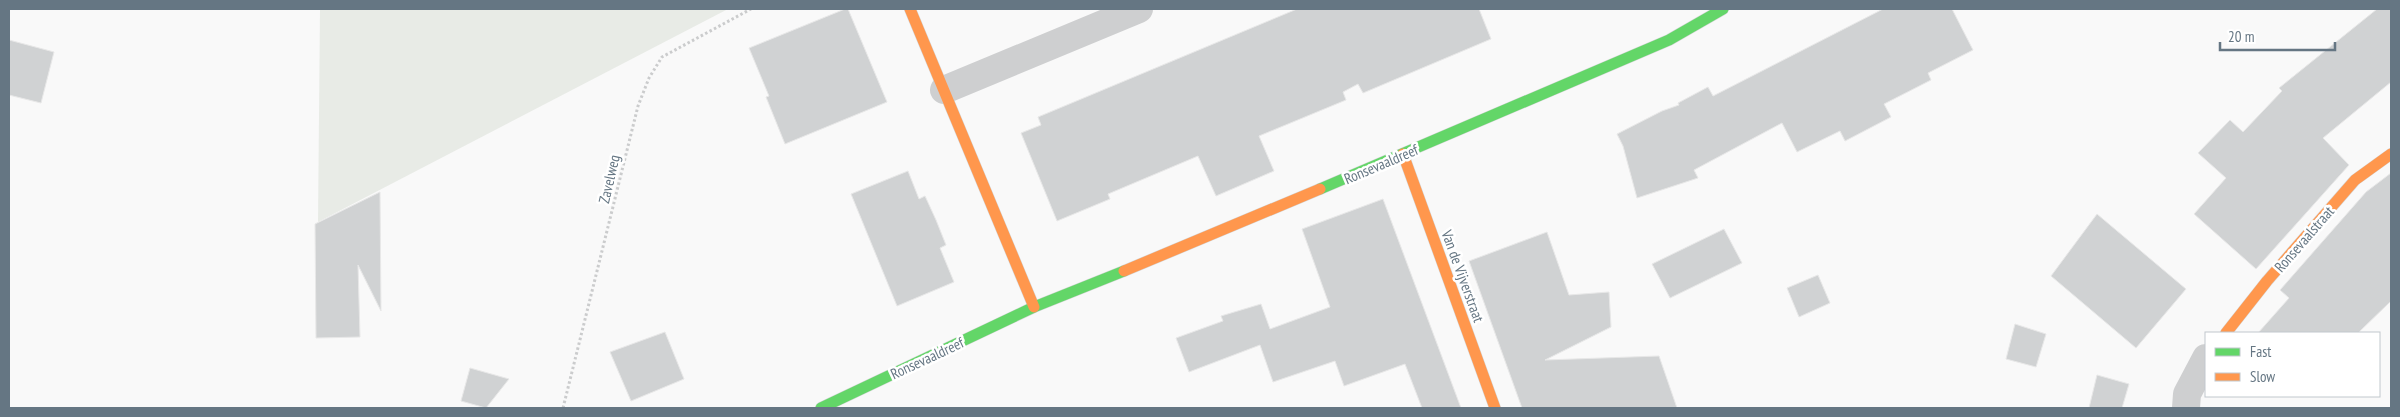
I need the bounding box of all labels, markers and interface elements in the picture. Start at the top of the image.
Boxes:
scale bar [2220,20,2335,52]
text: 20 m [2228,27,2254,46]
street label: Ronsevaaldreef [1341,139,1422,188]
street label: Zavelweg [594,153,624,205]
street label: Ronsevaalstraat [2270,202,2338,276]
street label: Van de Vijverstraat [1437,226,1488,325]
street label: Ronsevaaldreef [887,332,968,383]
legend [2205,332,2380,397]
text: Fast [2250,342,2271,361]
text: Slow [2250,367,2275,386]

